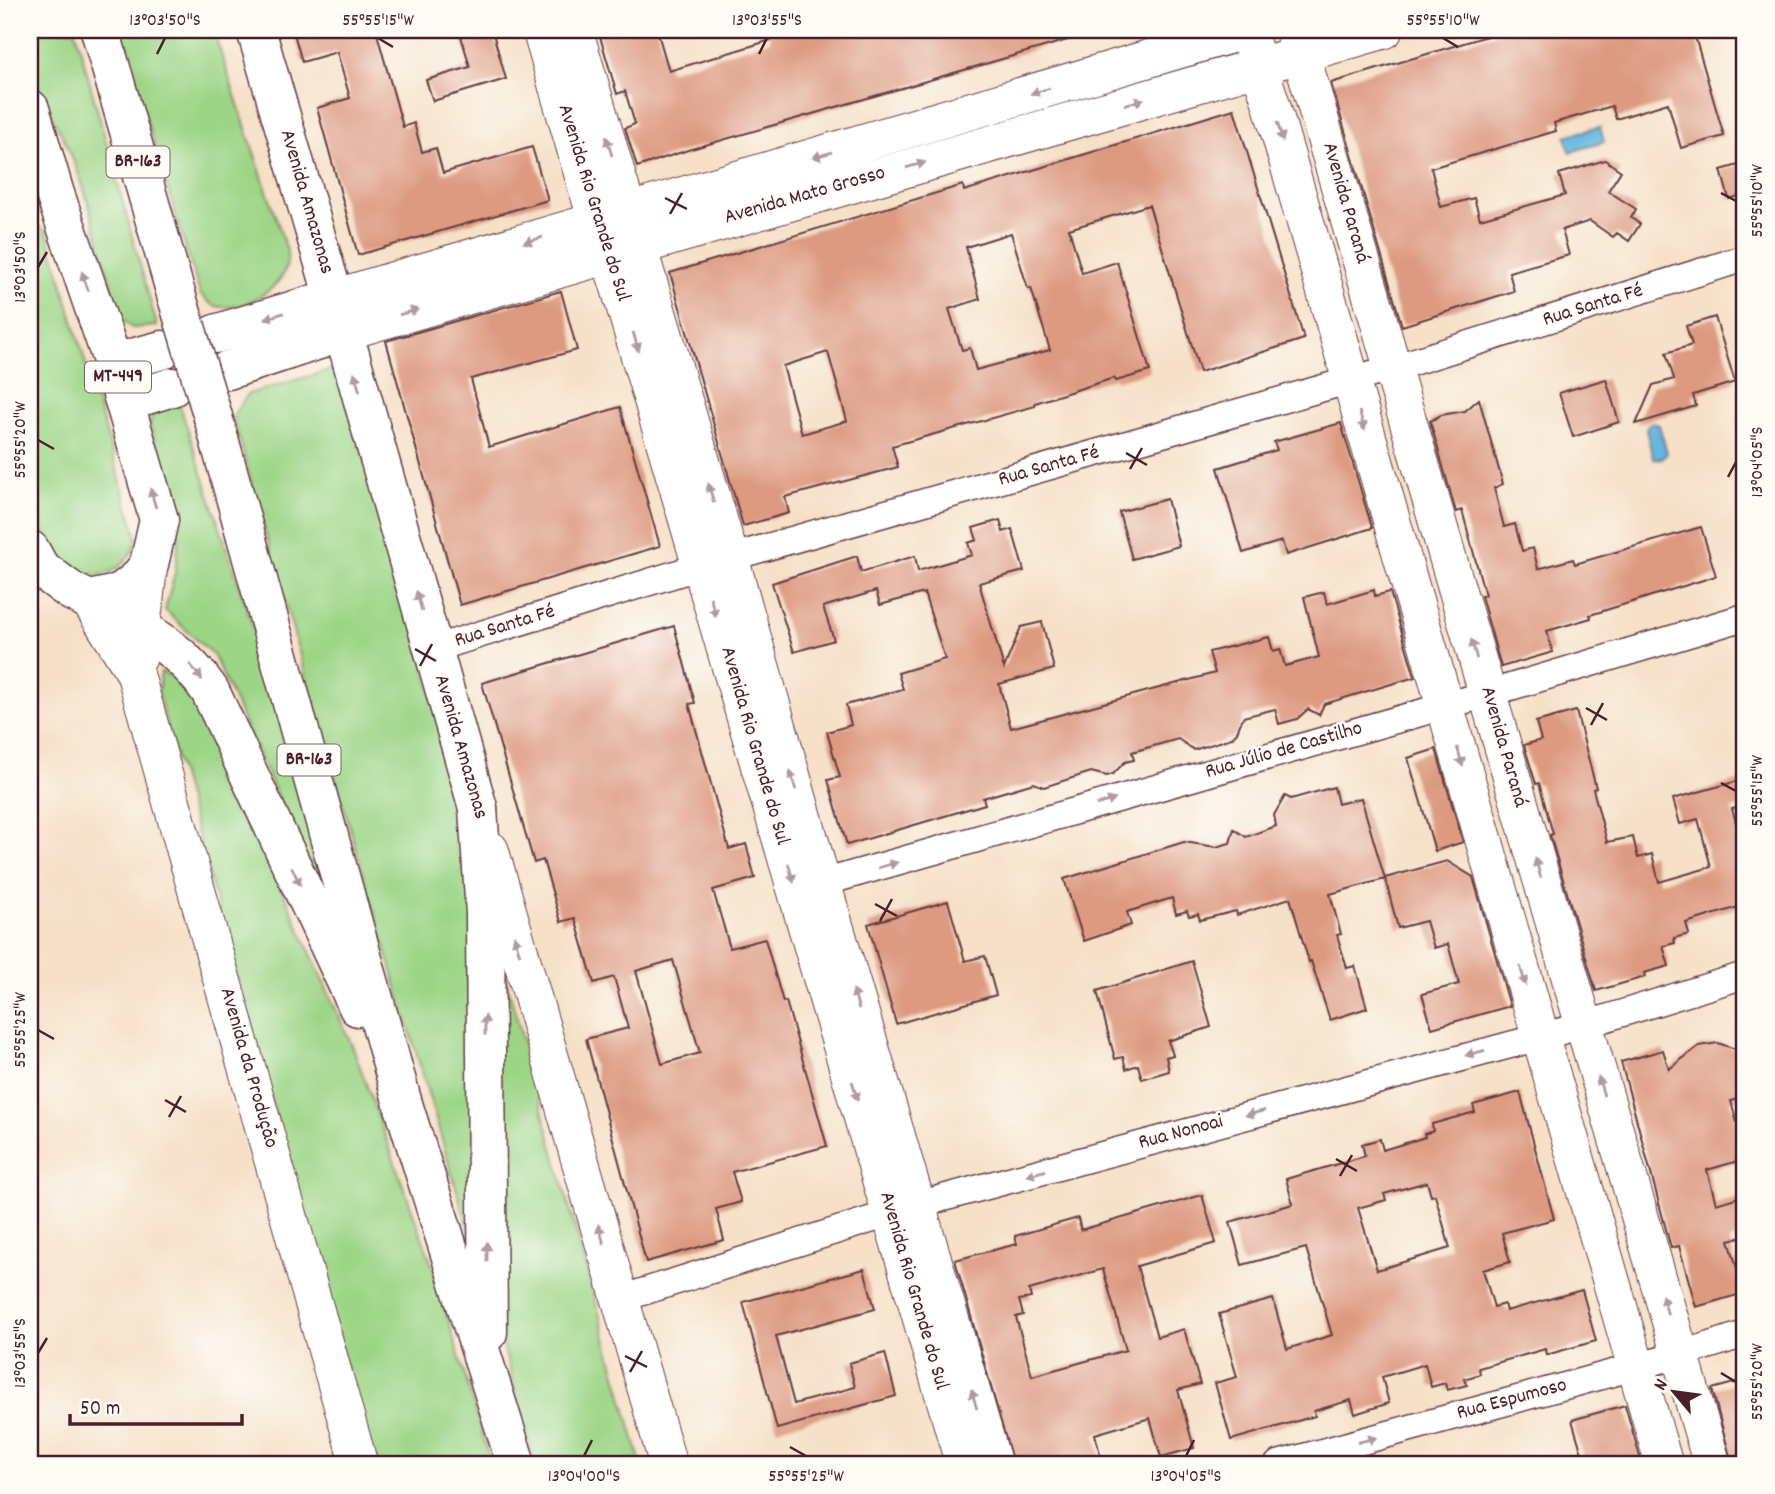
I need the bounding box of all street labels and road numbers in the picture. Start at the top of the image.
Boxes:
street label: Avenida Rio Grande do Sul [549,101,637,305]
street label: Avenida Amazonas [271,126,341,278]
street label: Avenida Paraná [1313,139,1377,268]
road number: BR-163 [106,146,170,178]
street label: Avenida Mato Grosso [721,159,889,233]
street label: Rua Santa Fé [1539,277,1647,335]
road number: MT-449 [85,362,151,392]
street label: Rua Santa Fé [995,438,1103,496]
street label: Rua Santa Fé [451,598,559,656]
street label: Avenida Rio Grande do Sul [711,643,797,849]
street label: Avenida Amazonas [425,671,495,823]
street label: Avenida Paraná [1471,683,1535,812]
street label: Rua Júlio de Castilho [1202,714,1366,788]
road number: BR-163 [278,744,340,776]
street label: Avenida da Produção [211,984,285,1152]
street label: Rua Nonoai [1135,1107,1227,1159]
street label: Avenida Rio Grande do Sul [870,1188,956,1394]
street label: Rua Espumoso [1454,1371,1570,1429]

